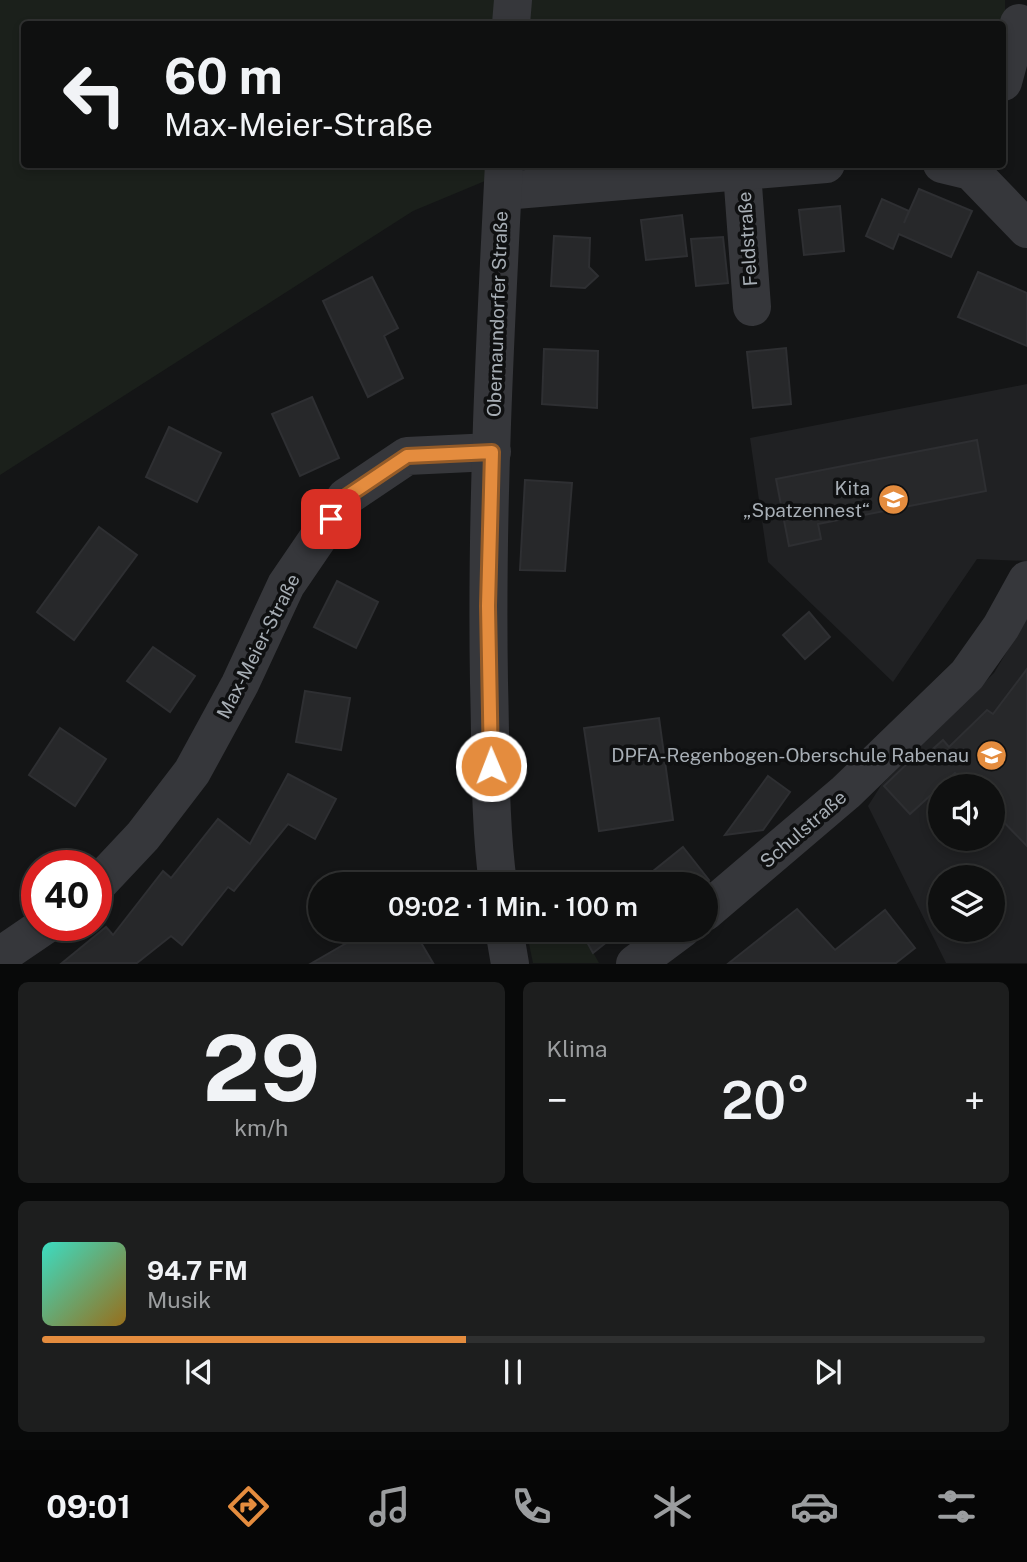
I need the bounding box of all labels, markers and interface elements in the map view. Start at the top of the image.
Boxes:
text: 60 m [164,47,283,105]
icon: left [49,49,140,140]
text: Max-Meier-Straße [164,106,433,143]
street label: Feldstraße [733,191,761,287]
street label: Obernaundorfer Straße [482,211,512,417]
place label: Kita „Spatzennest“ [743,477,870,521]
school or university icon: Kita „Spatzennest“ [876,482,910,516]
pin [301,489,361,549]
icon: arrive [312,500,350,538]
street label: Max-Meier-Straße [212,570,304,722]
position arrow [454,729,528,803]
school or university icon: DPFA-Regenbogen-Oberschule Rabenau [975,738,1009,772]
place label: DPFA-Regenbogen-Oberschule Rabenau [611,744,969,766]
map controls [928,774,1005,942]
button: sound [928,774,1005,851]
street label: Schulstraße [755,786,851,872]
speed limit sign: 40 [21,850,112,941]
button: layers [928,865,1005,942]
text: 09:02 · 1 Min. · 100 m [388,891,638,922]
text: 29 [202,1015,320,1121]
text: Klima [547,1035,607,1062]
text: 20° [721,1070,810,1131]
text: − [547,1078,568,1123]
text: + [964,1078,985,1123]
text: km/h [234,1114,288,1141]
text: 94.7 FM [147,1255,248,1286]
text: Musik [147,1286,211,1313]
icon: previous [180,1353,218,1391]
icon: pause [494,1353,532,1391]
icon: next [809,1353,847,1391]
icon: directions [224,1482,273,1531]
icon: music [365,1482,414,1531]
icon: phone [507,1482,556,1531]
icon: climate [648,1482,697,1531]
icon: car [790,1482,839,1531]
icon: filters [932,1482,981,1531]
text: 09:01 [46,1488,131,1525]

